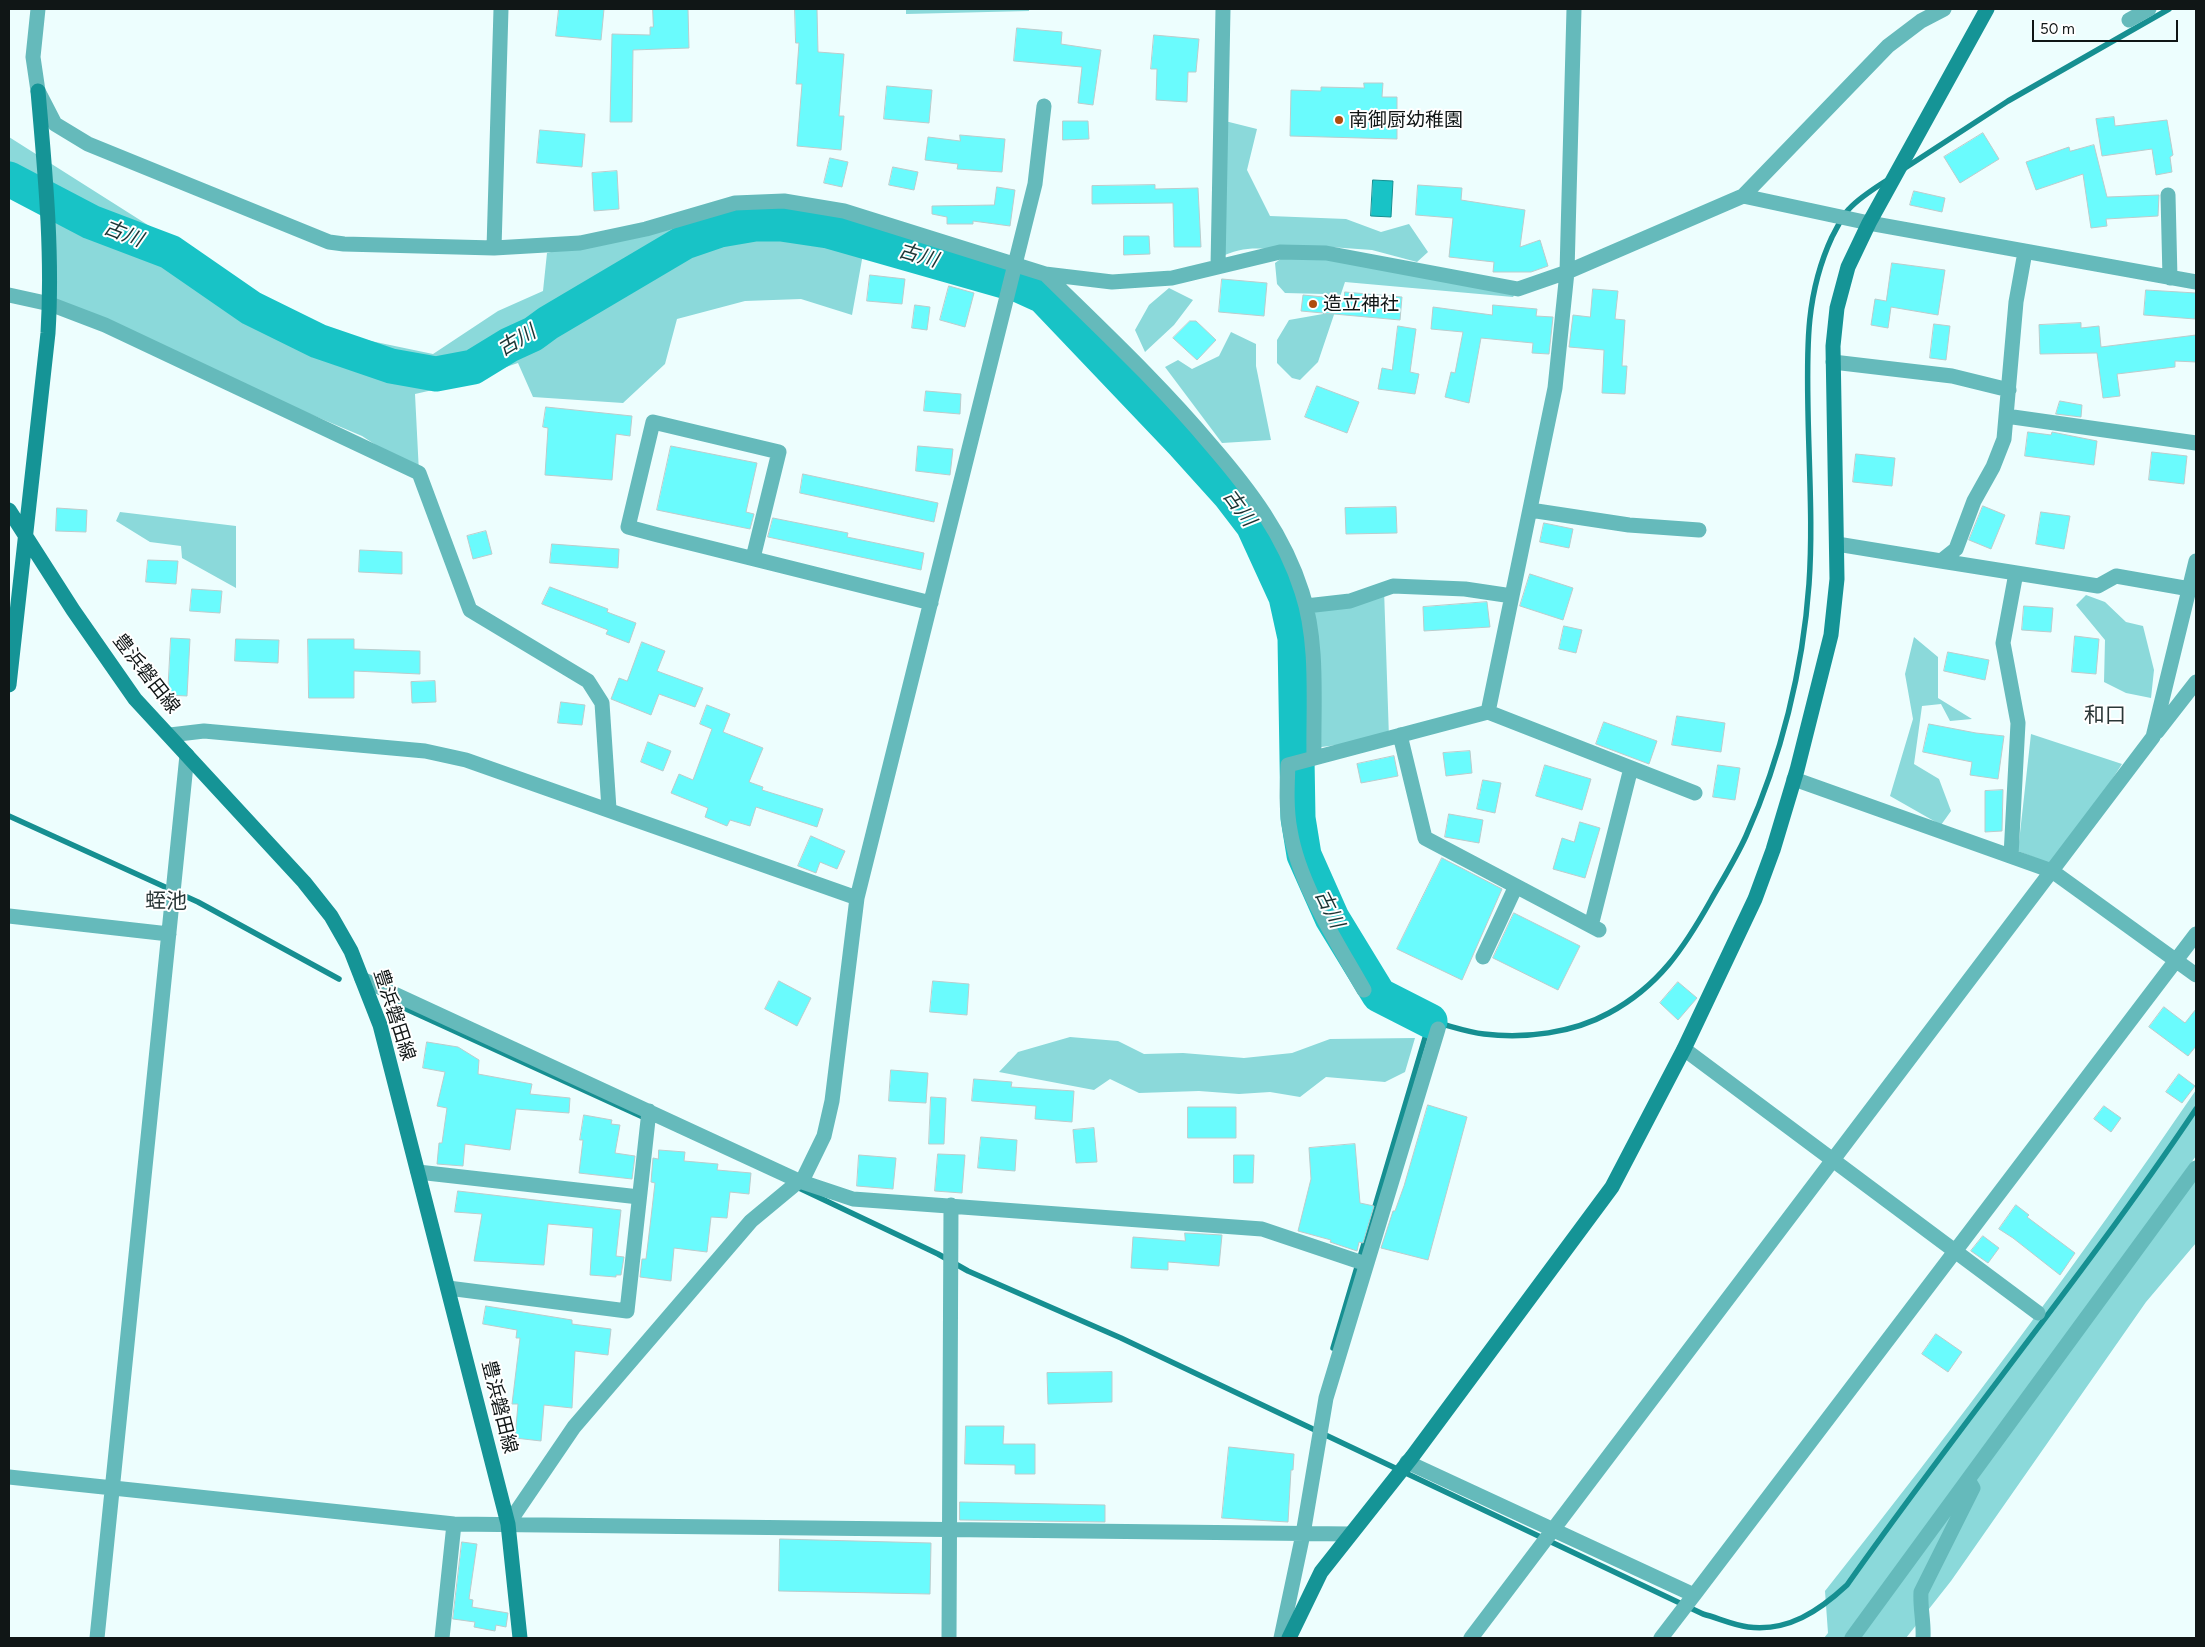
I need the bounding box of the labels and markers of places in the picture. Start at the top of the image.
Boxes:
place label: 南御厨幼稚園 [1349,109,1463,131]
marker: 南御厨幼稚園 [1333,114,1345,126]
place label: 造立神社 [1323,293,1399,315]
marker: 造立神社 [1307,298,1319,310]

